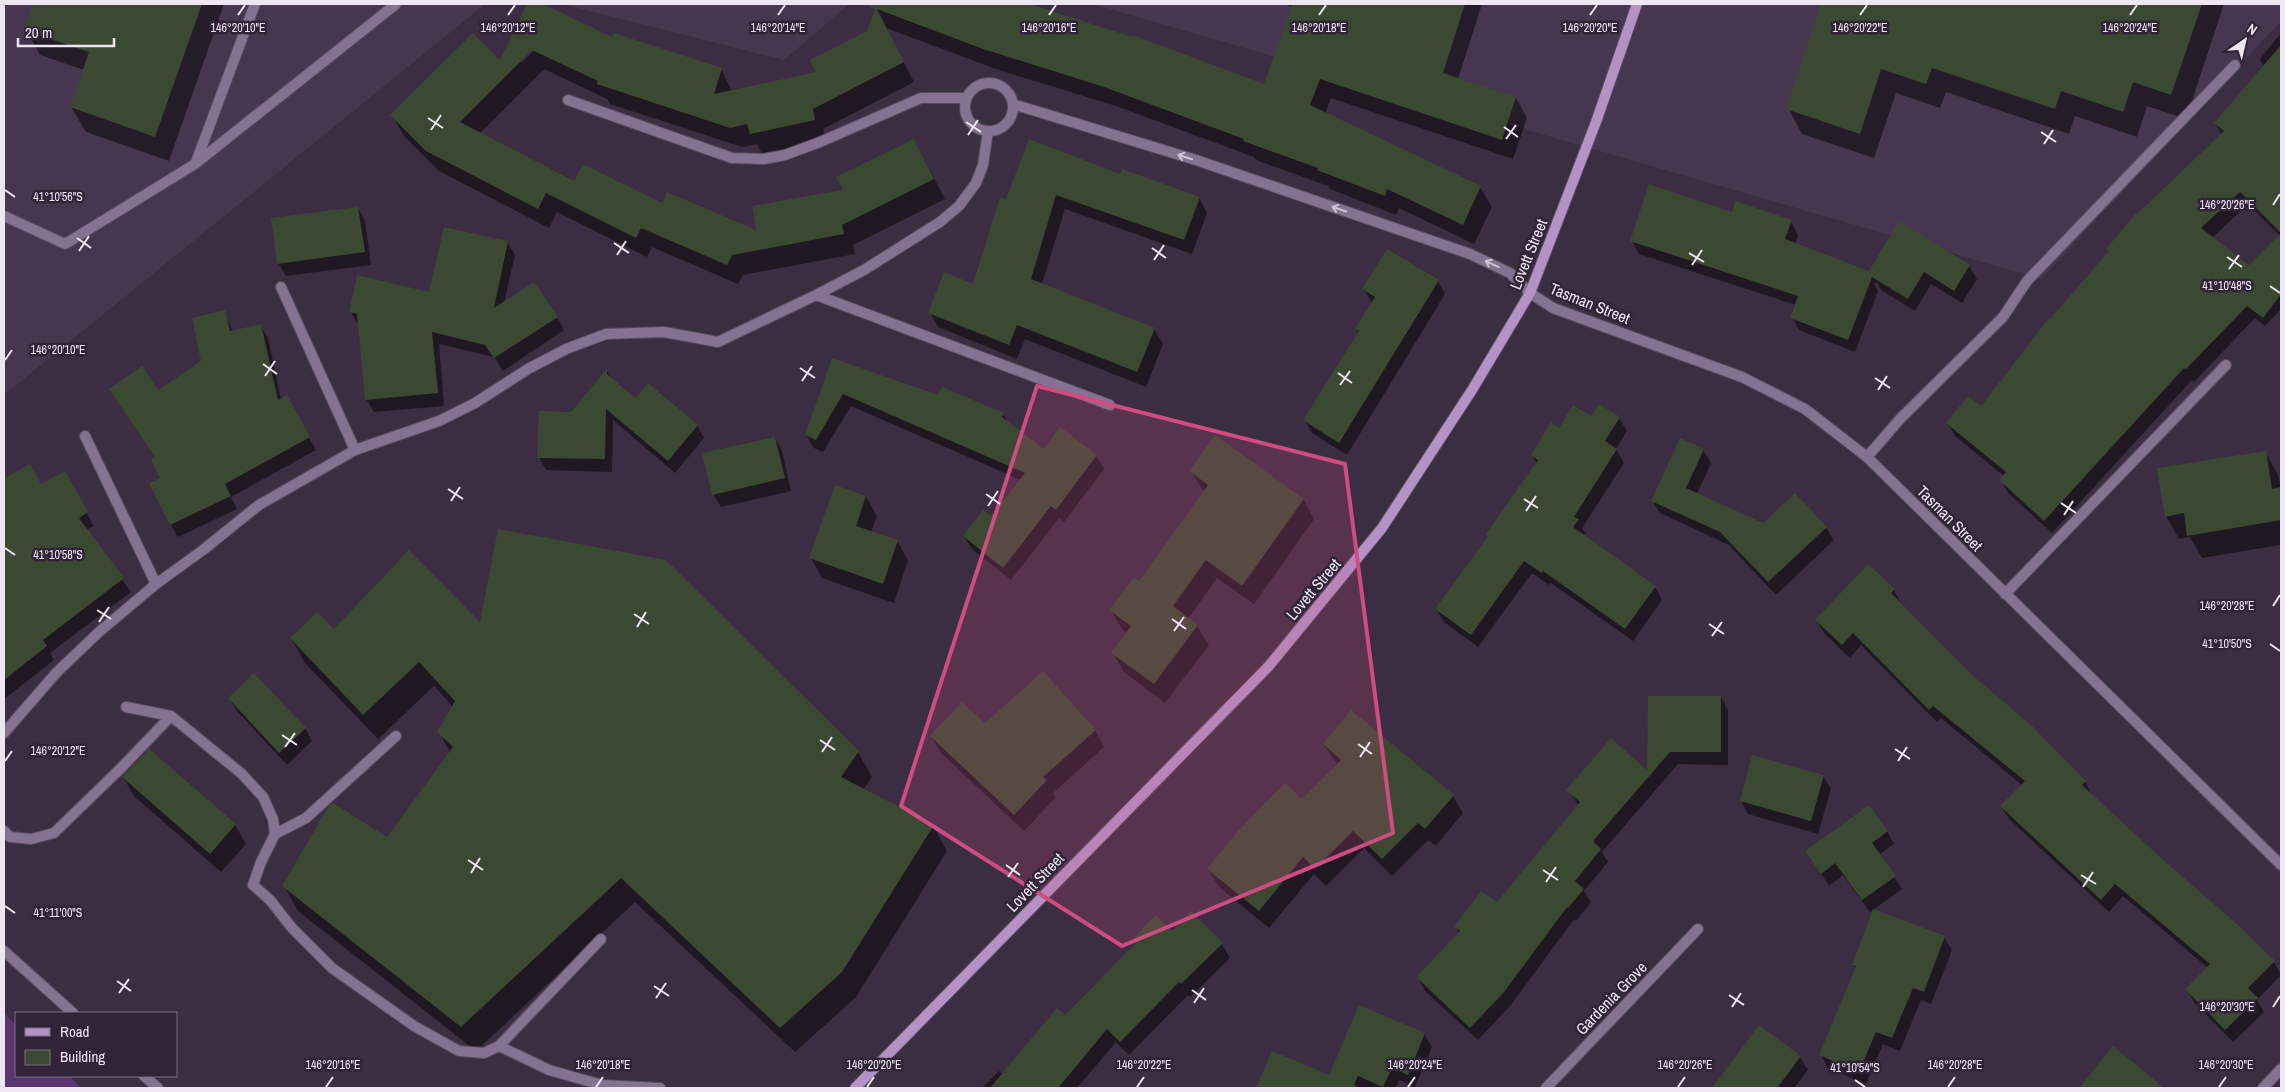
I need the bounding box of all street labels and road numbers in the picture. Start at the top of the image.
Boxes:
street label: Lovett Street [1504,215,1552,293]
street label: Tasman Street [1547,277,1634,329]
street label: Tasman Street [1912,480,1988,556]
street label: Lovett Street [1281,553,1346,625]
street label: Lovett Street [1001,847,1069,916]
street label: Gardenia Grove [1570,957,1652,1039]

